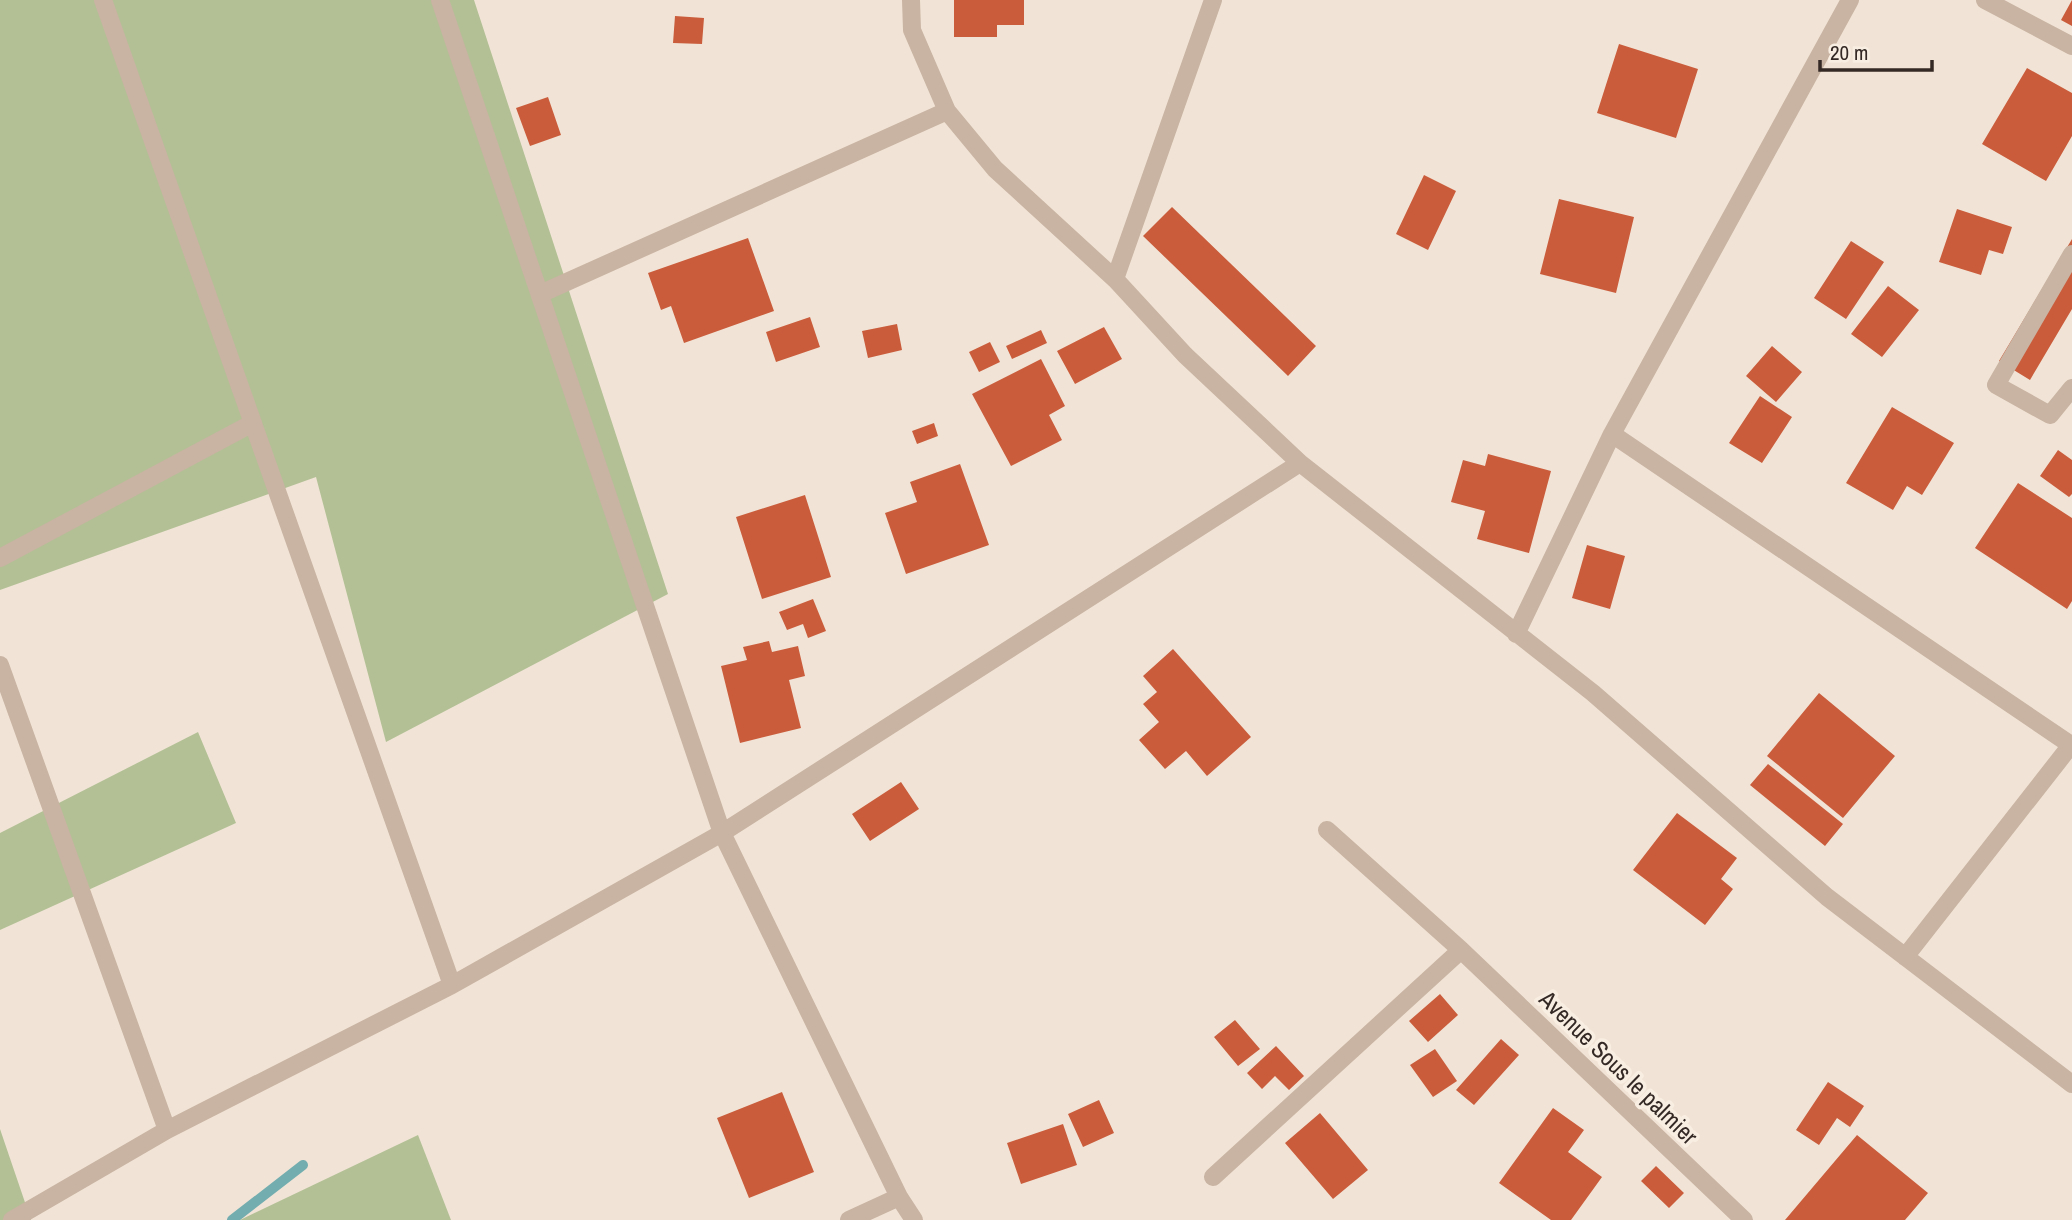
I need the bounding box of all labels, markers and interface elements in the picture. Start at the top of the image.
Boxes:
scale bar [1820,28,1932,72]
text: 20 m [1830,38,1868,67]
street label: Avenue Sous le palmier [1532,982,1705,1151]

